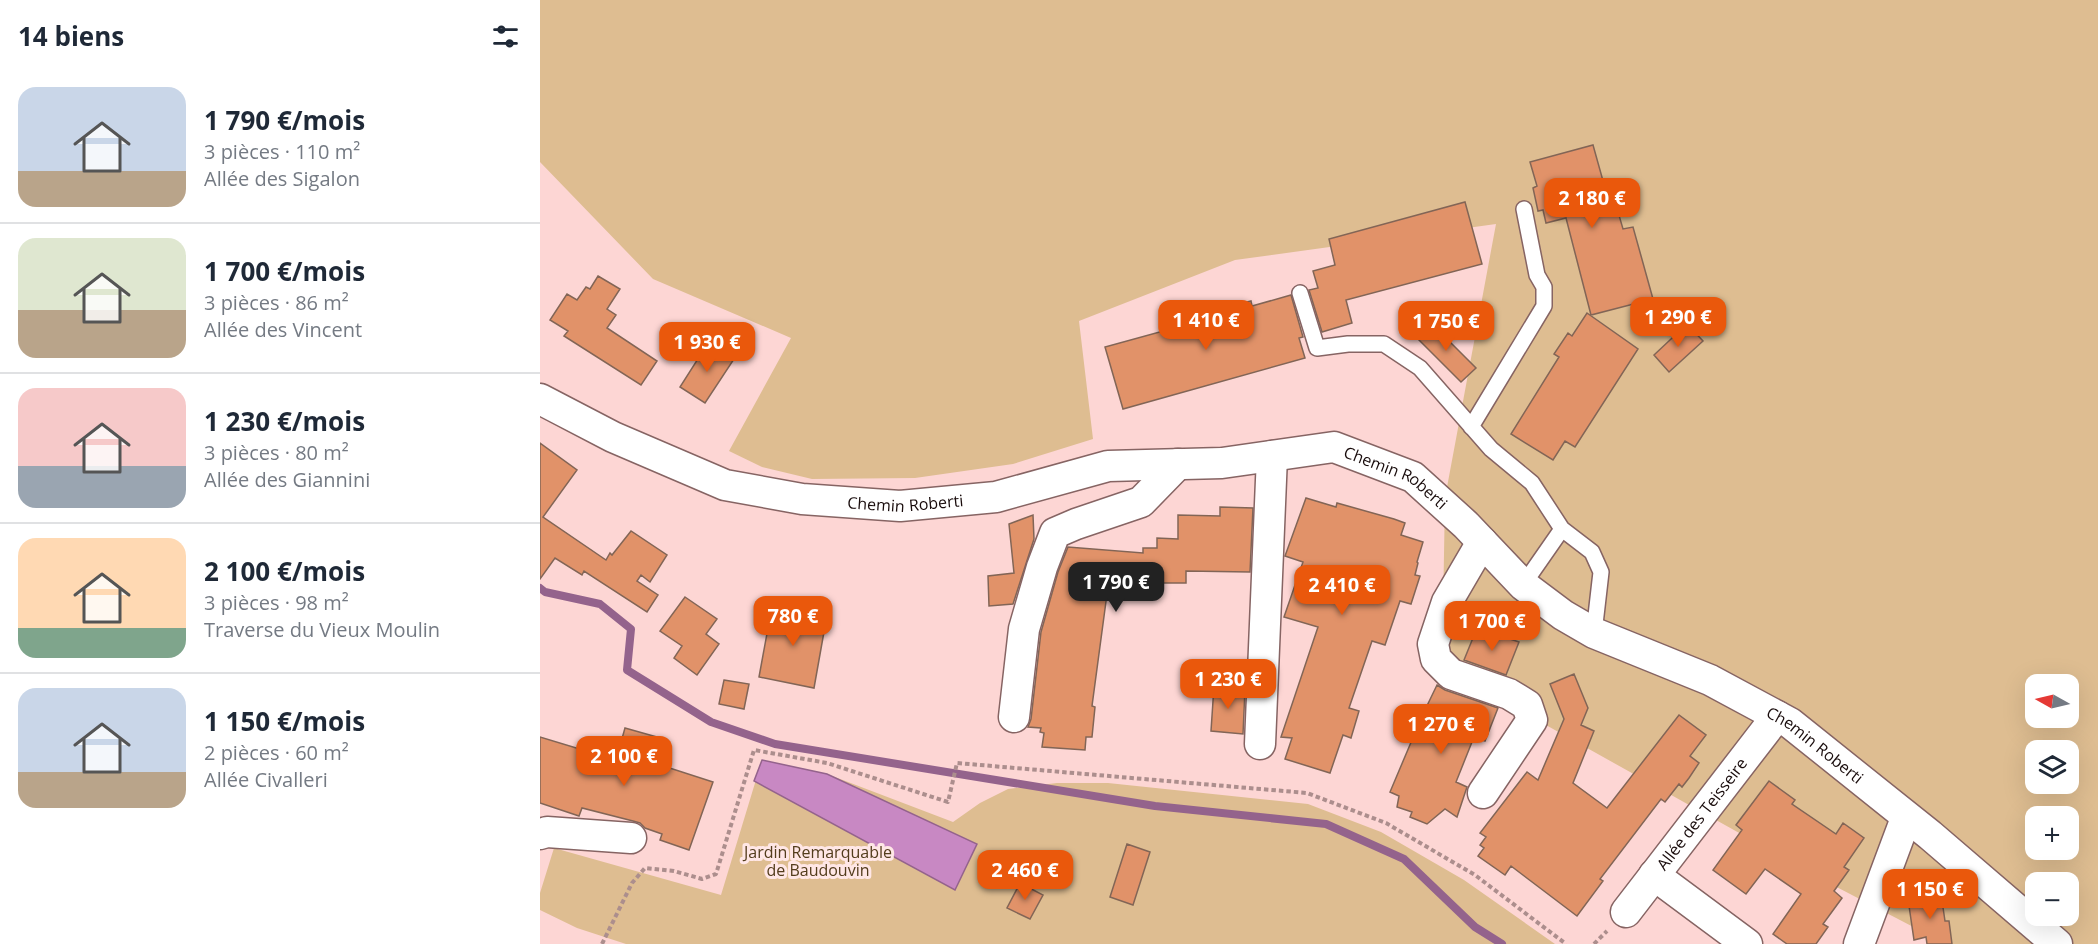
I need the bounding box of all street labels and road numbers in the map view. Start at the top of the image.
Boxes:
street label: Chemin Roberti [1341,441,1452,514]
street label: Chemin Roberti [847,489,964,517]
street label: Chemin Roberti [1763,701,1868,788]
street label: Allée des Teisseire [1651,753,1752,875]

